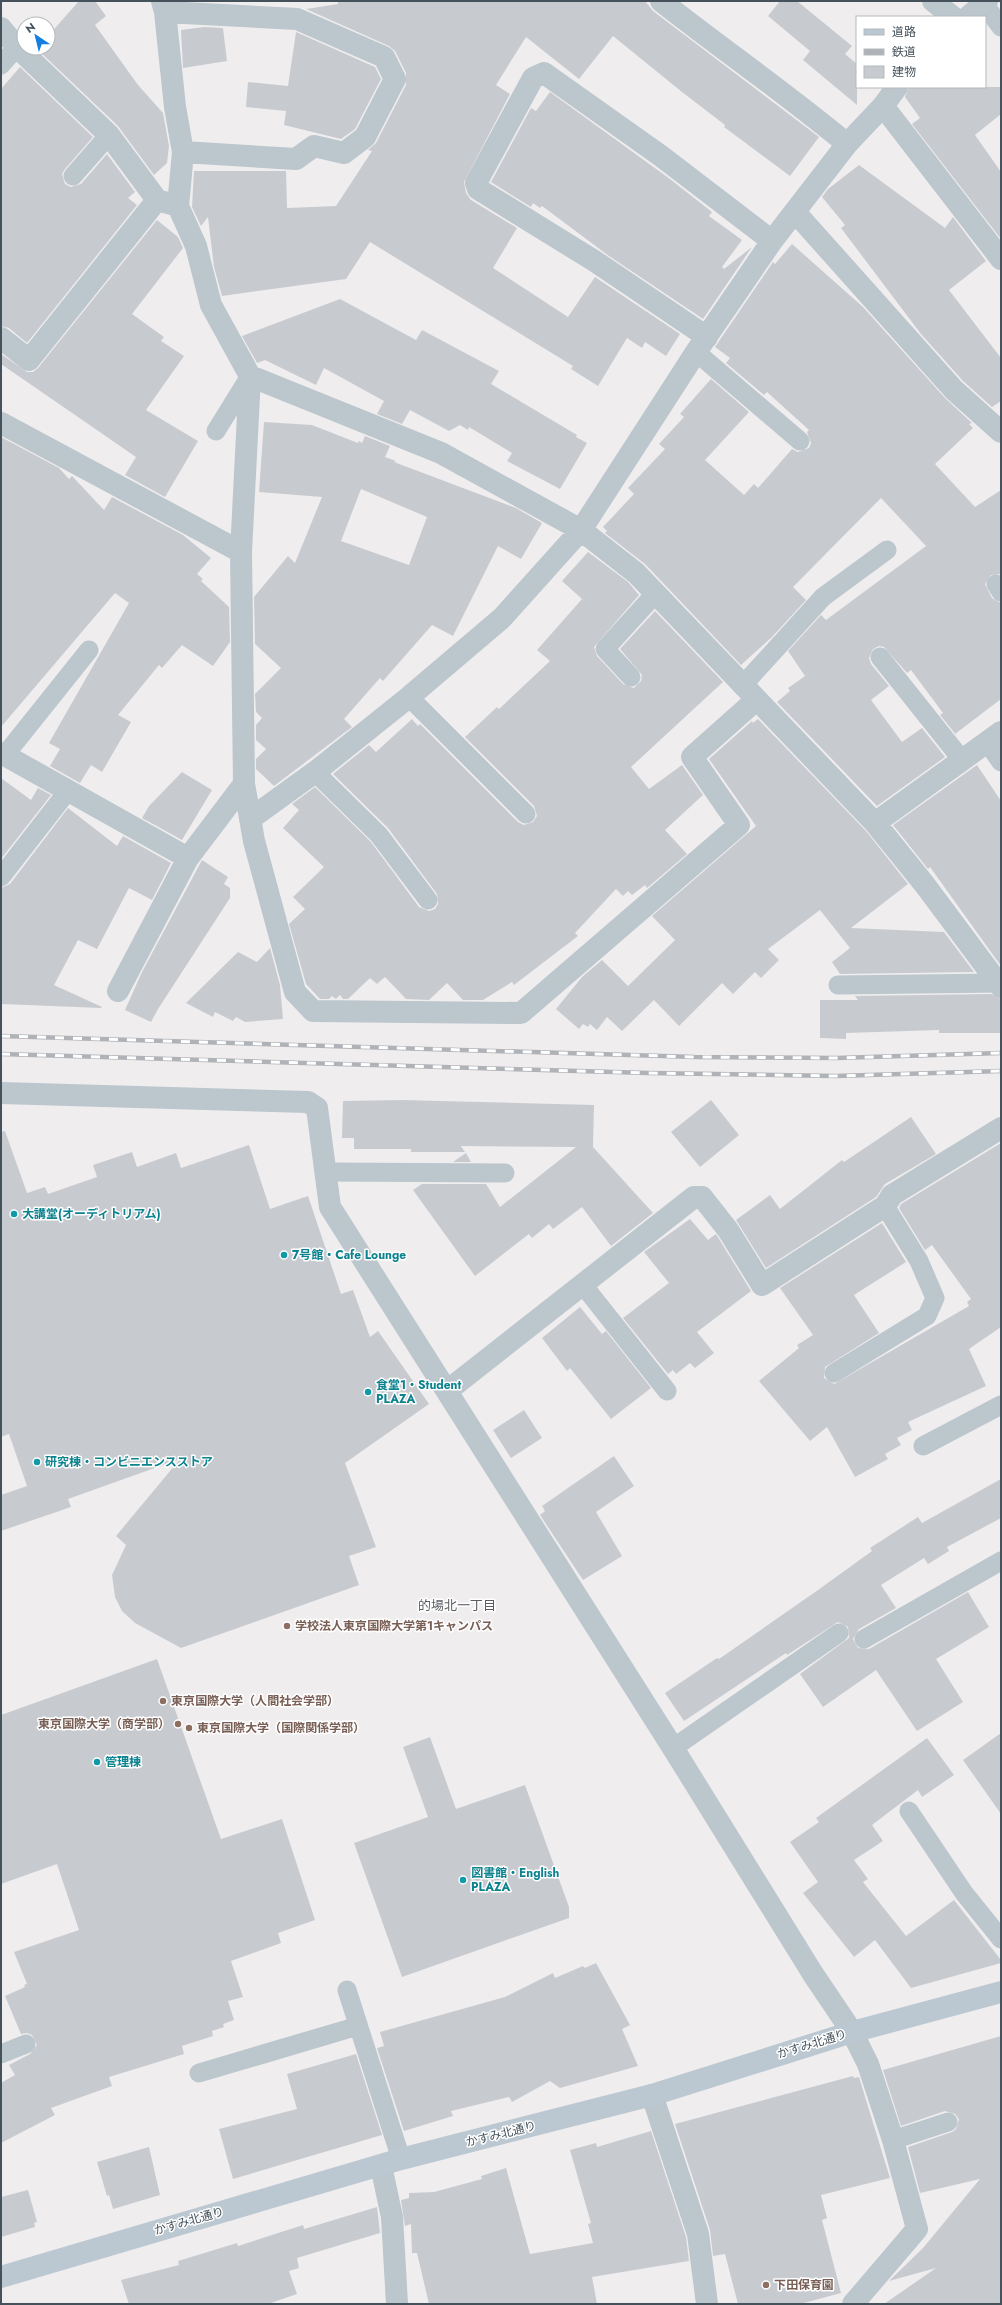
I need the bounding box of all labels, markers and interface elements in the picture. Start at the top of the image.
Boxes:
north arrow [16,16,56,56]
legend [856,16,986,88]
text: N [22,19,38,37]
text: 道路 [892,23,916,41]
text: 鉄道 [892,43,916,61]
text: 建物 [892,63,916,81]
place label: 大講堂(オーディトリアム) [22,1205,161,1223]
marker: 大講堂(オーディトリアム) [9,1209,19,1219]
place label: 7号館・Cafe Lounge [292,1246,406,1264]
marker: 7号館・Cafe Lounge [279,1250,289,1260]
place label: 食堂1・Student PLAZA [376,1376,462,1408]
marker: 食堂1・Student PLAZA [363,1387,373,1397]
place label: 研究棟・コンビニエンスストア [45,1453,213,1471]
marker: 研究棟・コンビニエンスストア [32,1457,42,1467]
district label: 的場北一丁目 [418,1596,496,1615]
place label: 学校法人東京国際大学第1キャンパス [295,1617,493,1635]
marker: 学校法人東京国際大学第1キャンパス [282,1621,292,1631]
place label: 東京国際大学（人間社会学部） [171,1692,339,1710]
marker: 東京国際大学（人間社会学部） [158,1696,168,1706]
place label: 東京国際大学（商学部） [38,1715,170,1733]
marker: 東京国際大学（商学部） [173,1719,183,1729]
place label: 東京国際大学（国際関係学部） [197,1719,365,1737]
marker: 東京国際大学（国際関係学部） [184,1723,194,1733]
place label: 管理棟 [105,1753,141,1771]
marker: 管理棟 [92,1757,102,1767]
place label: 図書館・English PLAZA [471,1864,559,1896]
marker: 図書館・English PLAZA [458,1875,468,1885]
street label: かすみ北通り [775,2025,849,2063]
street label: かすみ北通り [464,2117,538,2151]
street label: かすみ北通り [152,2202,226,2240]
place label: 下田保育園 [774,2276,834,2294]
marker: 下田保育園 [761,2280,771,2290]

